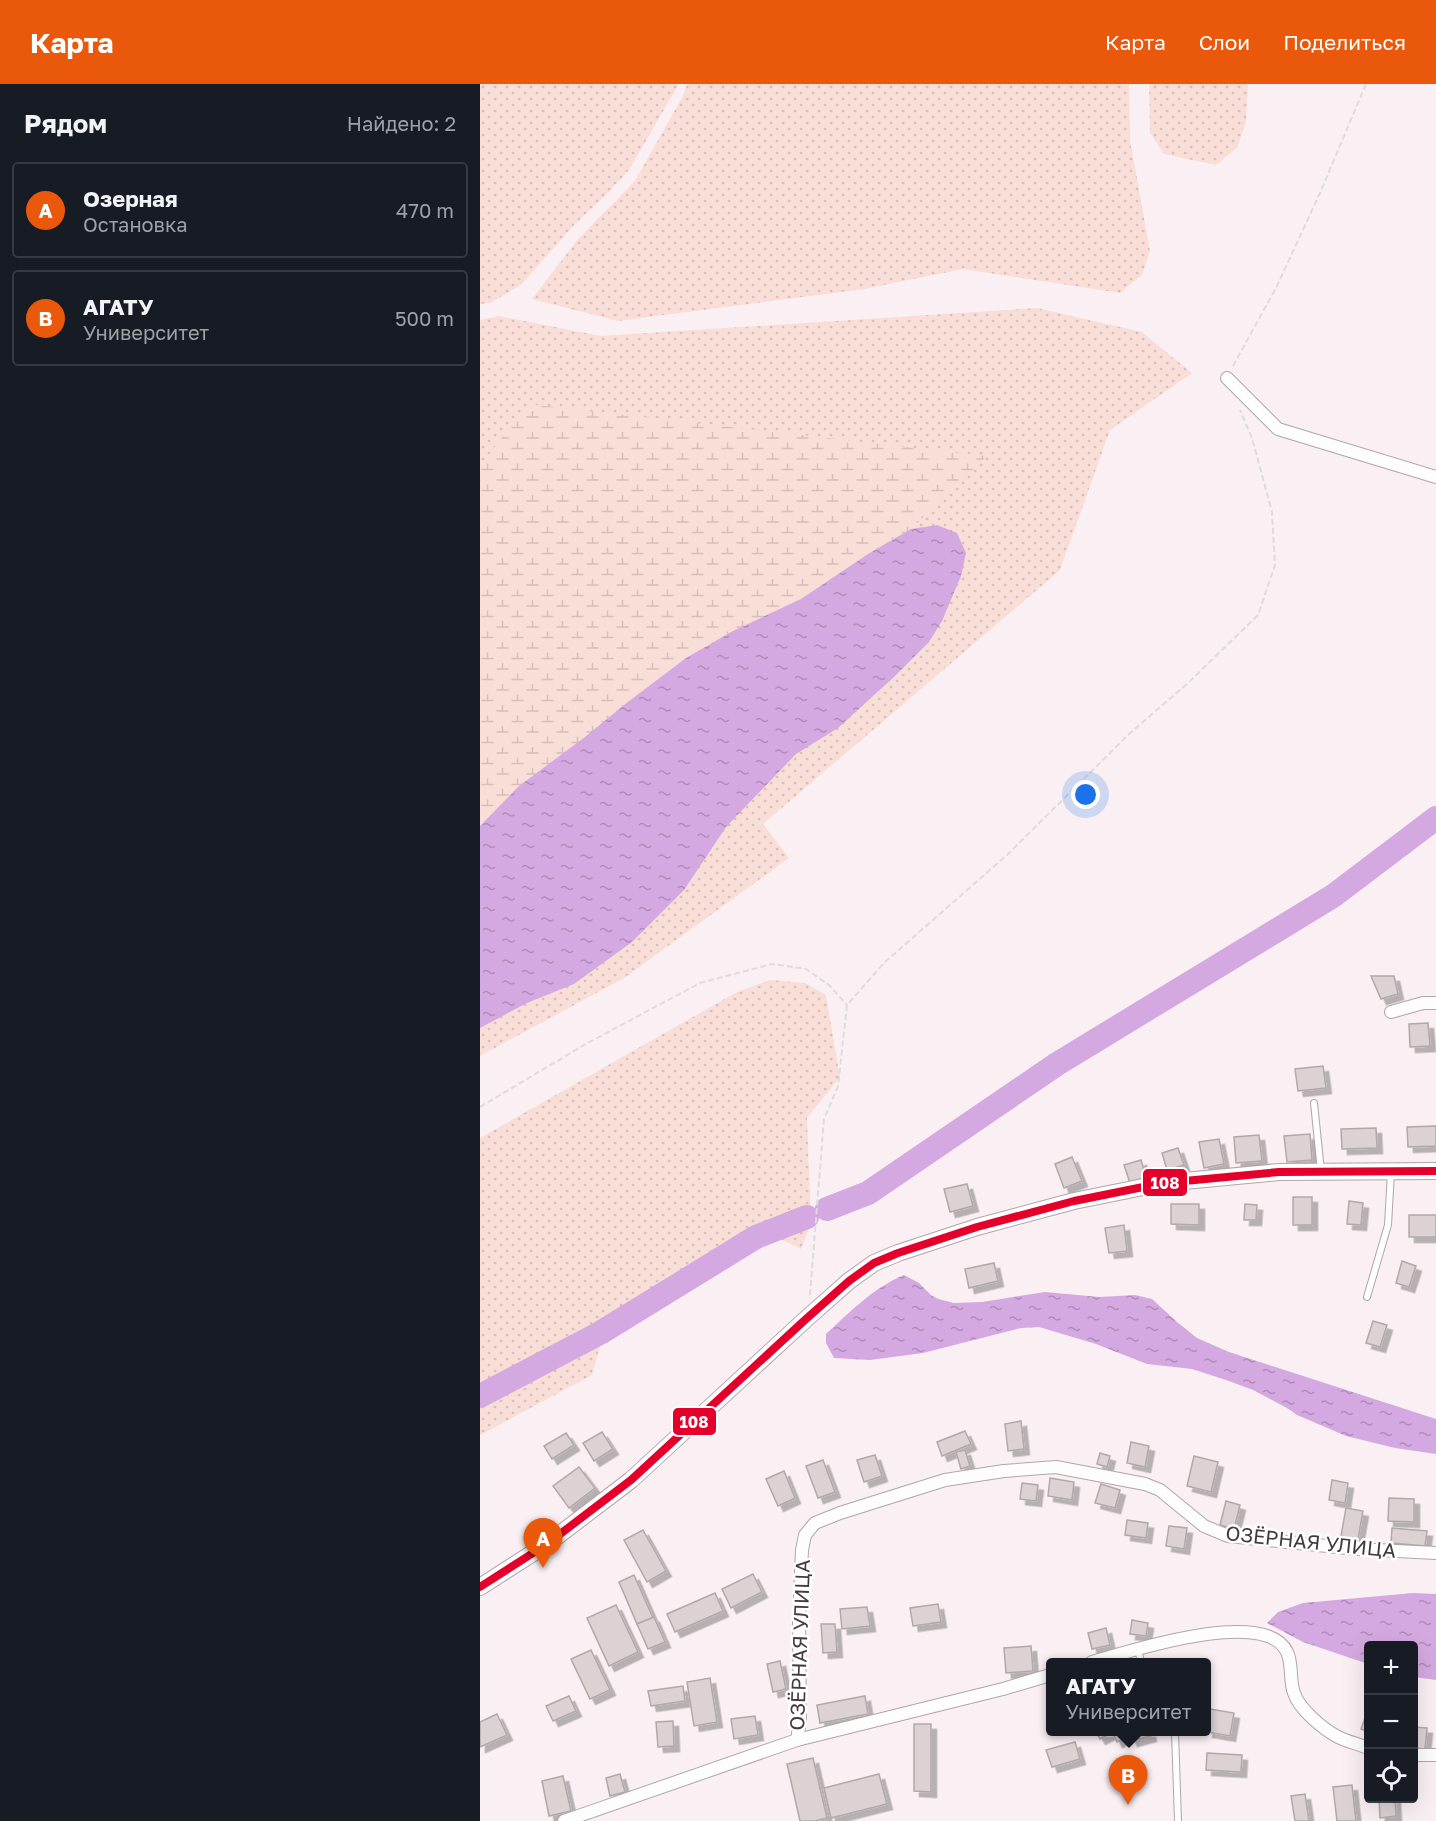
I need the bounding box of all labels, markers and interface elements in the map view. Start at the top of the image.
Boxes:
text: Карта [30,26,114,59]
text: Карта [1105,29,1166,55]
text: Слои [1199,29,1250,55]
text: Поделиться [1283,29,1406,55]
text: Рядом [24,108,107,139]
text: Найдено: 2 [347,111,456,135]
text: Озерная [83,185,178,212]
text: A [38,198,53,222]
text: 470 m [396,198,454,222]
text: Остановка [83,212,188,236]
text: АГАТУ [83,293,154,320]
text: B [38,306,53,330]
text: 500 m [395,306,454,330]
text: Университет [83,320,209,344]
your location [1071,780,1100,809]
line badge: 108 [1142,1168,1188,1197]
text: 108 [1151,1173,1179,1193]
line badge: 108 [672,1407,717,1436]
text: 108 [680,1412,708,1432]
pin: A [524,1518,562,1568]
street label: ОЗЁРНАЯ УЛИЦА [1225,1520,1397,1562]
street label: ОЗЁРНАЯ УЛИЦА [784,1559,814,1731]
map controls [1364,1641,1418,1803]
button: + [1364,1641,1418,1695]
popup [1046,1658,1211,1736]
text: АГАТУ [1065,1672,1136,1699]
button: − [1364,1695,1418,1749]
text: Университет [1065,1699,1192,1723]
button: locate [1364,1749,1418,1803]
pin: B [1108,1756,1148,1805]

